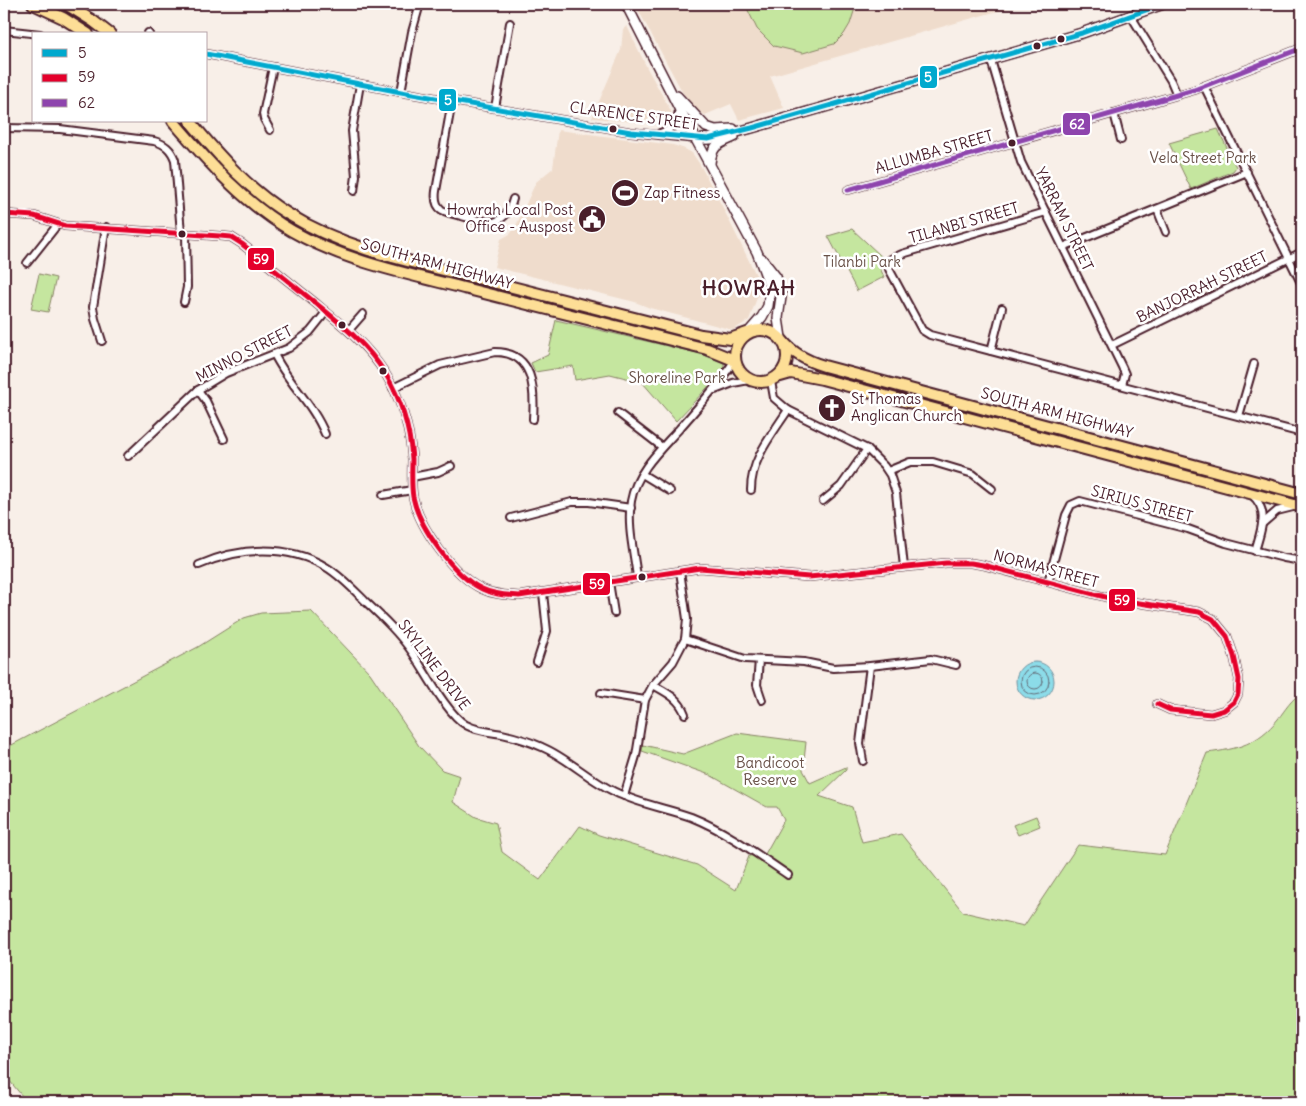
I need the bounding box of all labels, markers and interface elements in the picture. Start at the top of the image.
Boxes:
legend [32,32,208,122]
unlabelled marker [1056,34,1066,44]
unlabelled marker [1032,41,1042,51]
text: 5 [78,43,87,62]
line badge: 5 [919,65,938,89]
text: 59 [78,67,95,86]
text: 5 [924,68,932,86]
line badge: 5 [438,88,457,112]
text: 5 [444,91,452,109]
text: 62 [78,93,95,112]
street label: CLARENCE STREET [569,97,700,134]
line badge: 62 [1062,112,1091,136]
text: 62 [1069,115,1085,133]
unlabelled marker [608,124,618,134]
street label: ALLUMBA STREET [873,126,995,177]
unlabelled marker [1007,138,1017,148]
park label: Vela Street Park [1150,148,1257,167]
street label: YARRAM STREET [1031,164,1098,274]
sports icon: Zap Fitness [610,178,640,208]
place label: Zap Fitness [644,183,720,202]
street label: TILANBI STREET [907,198,1021,247]
place label: Howrah Local Post Office - Auspost [447,200,573,236]
public building icon: Howrah Local Post Office - Auspost [577,204,607,234]
unlabelled marker [177,229,187,239]
street label: SOUTH ARM HIGHWAY [359,234,516,293]
line badge: 59 [247,247,275,271]
street label: BANJORRAH STREET [1133,247,1270,327]
text: 59 [253,250,269,268]
park label: Tilanbi Park [823,252,901,271]
district label: HOWRAH [702,275,796,300]
unlabelled marker [337,320,347,330]
street label: MINNO STREET [192,321,295,386]
unlabelled marker [378,366,388,376]
park label: Shoreline Park [628,368,726,387]
street label: SOUTH ARM HIGHWAY [979,383,1136,442]
place label: St Thomas Anglican Church [851,389,963,425]
church icon: St Thomas Anglican Church [817,393,847,423]
street label: SIRIUS STREET [1089,481,1195,526]
street label: NORMA STREET [991,545,1101,592]
line badge: 59 [582,572,611,596]
unlabelled marker [637,572,647,582]
text: 59 [589,575,605,593]
line badge: 59 [1108,588,1136,612]
text: 59 [1114,591,1130,609]
street label: SKYLINE DRIVE [394,616,475,714]
park label: Bandicoot Reserve [736,753,804,789]

